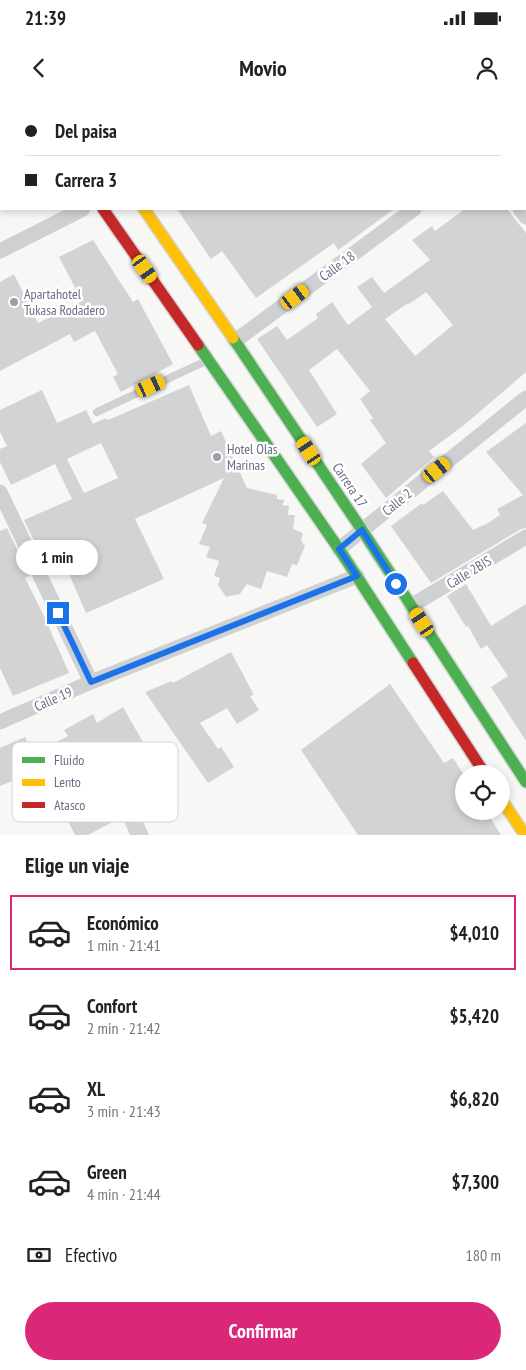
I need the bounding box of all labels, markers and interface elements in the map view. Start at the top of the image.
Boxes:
text: 21:39 [25,6,66,30]
icon: back [25,54,53,82]
text: Movio [239,54,287,82]
icon: person [473,54,501,82]
text: Del paisa [55,119,117,143]
text: Carrera 3 [55,168,117,192]
street label: Calle 18 [316,247,358,285]
car [130,252,159,286]
car [278,282,311,312]
place label: Apartahotel Tukasa Rodadero [24,285,105,319]
marker: Apartahotel Tukasa Rodadero [8,296,20,308]
car [134,373,167,399]
car [294,434,323,468]
place label: Hotel Olas Marinas [227,440,278,474]
marker: Hotel Olas Marinas [211,451,223,463]
car [420,455,453,485]
street label: Carrera 17 [328,459,372,511]
street label: Calle 2 [378,484,416,520]
callout: 1 min [17,540,99,576]
text: 1 min [41,547,73,567]
street label: Calle 2BIS [443,552,495,592]
route start [385,573,407,595]
route end [47,602,69,624]
car [407,605,436,639]
street label: Calle 19 [31,683,75,715]
legend [12,742,178,822]
text: Fluido [54,751,84,769]
map controls [455,765,510,820]
button: locate [455,765,510,820]
text: Lento [54,773,81,791]
text: Atasco [54,796,85,814]
text: Elige un viaje [25,851,129,879]
icon: car [27,910,72,955]
text: Económico [87,911,159,935]
text: $4,010 [449,921,499,945]
text: 1 min · 21:41 [87,935,161,955]
icon: car [27,993,72,1038]
text: Confort [87,994,137,1018]
text: $5,420 [449,1004,499,1028]
text: 2 min · 21:42 [87,1018,161,1038]
icon: car [27,1076,72,1121]
text: XL [87,1077,105,1101]
text: $6,820 [449,1087,499,1111]
text: 3 min · 21:43 [87,1101,161,1121]
icon: car [27,1159,72,1204]
text: Green [87,1160,127,1184]
text: $7,300 [451,1170,499,1194]
text: 4 min · 21:44 [87,1184,161,1204]
icon: cash [25,1241,53,1269]
text: Efectivo [65,1243,117,1267]
text: 180 m [466,1245,501,1265]
button: Confirmar [25,1302,501,1360]

